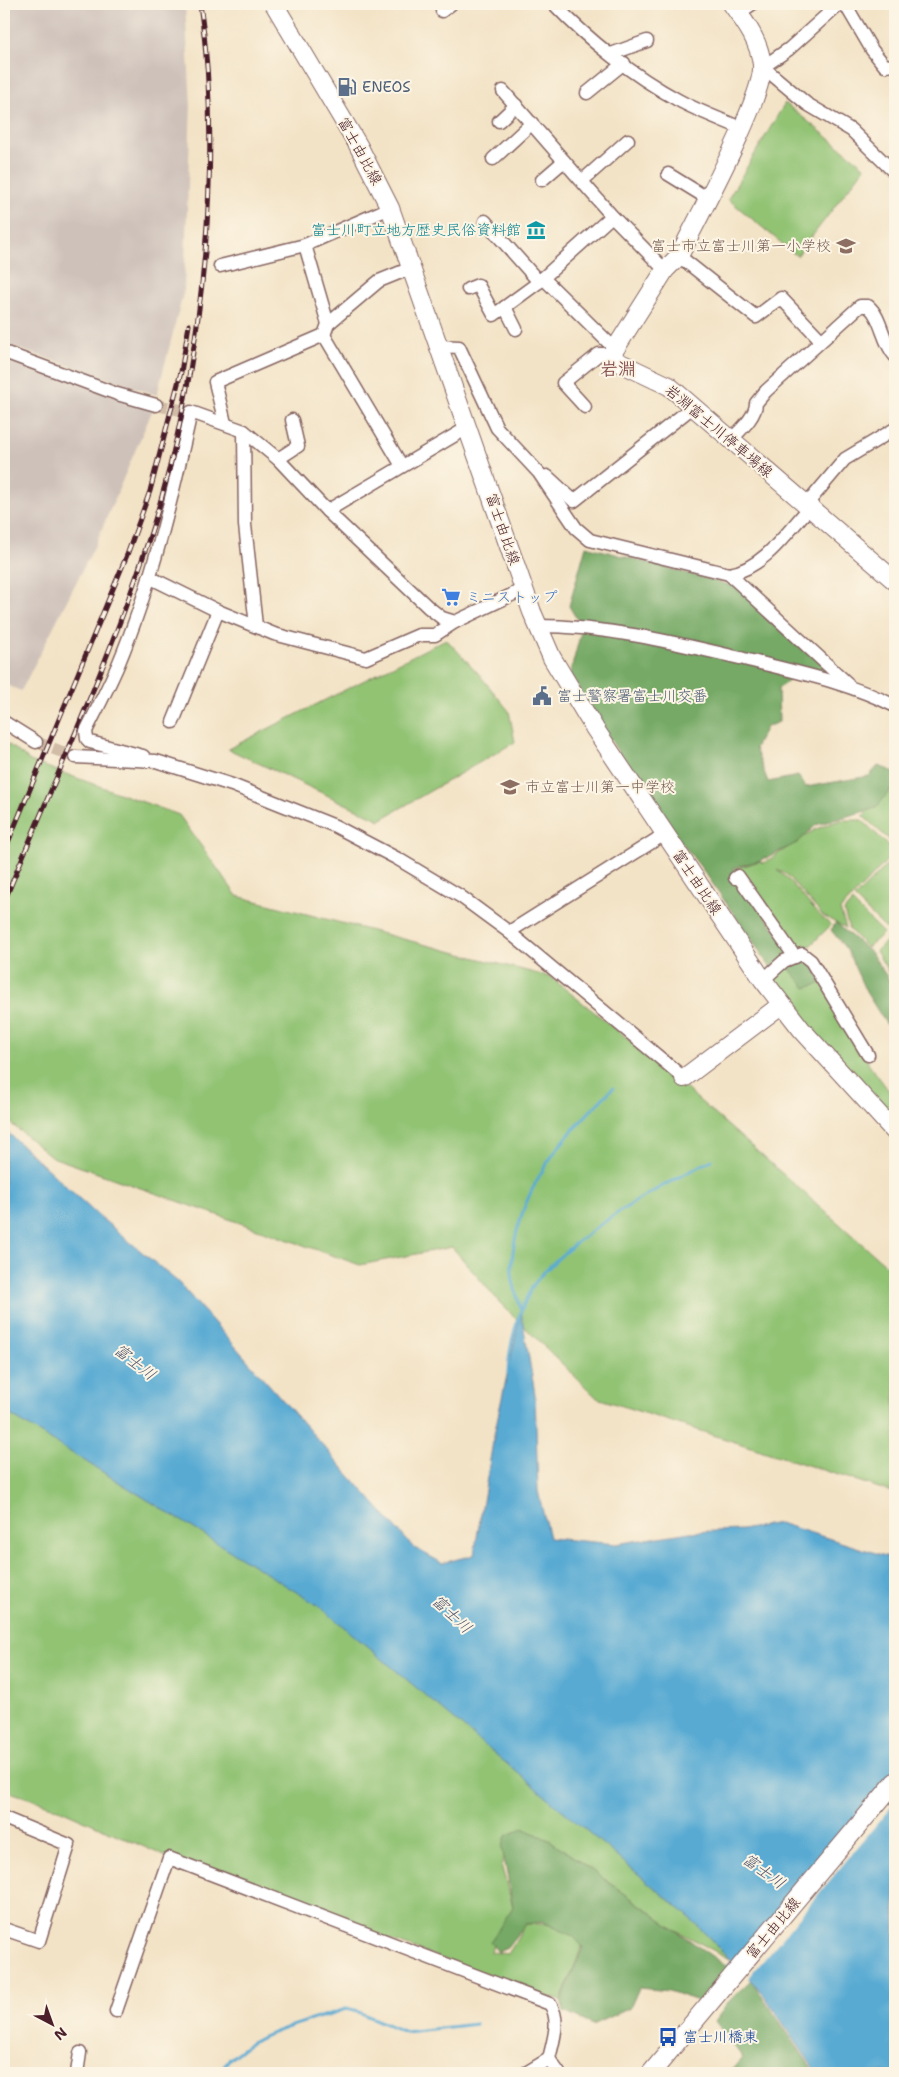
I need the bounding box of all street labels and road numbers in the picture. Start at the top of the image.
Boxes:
street label: 富士由比線 [333,113,387,189]
street label: 岩淵富士川停車場線 [661,380,777,482]
street label: 富士由比線 [481,490,525,568]
street label: 富士由比線 [668,845,726,919]
street label: 富士由比線 [741,1893,805,1963]

